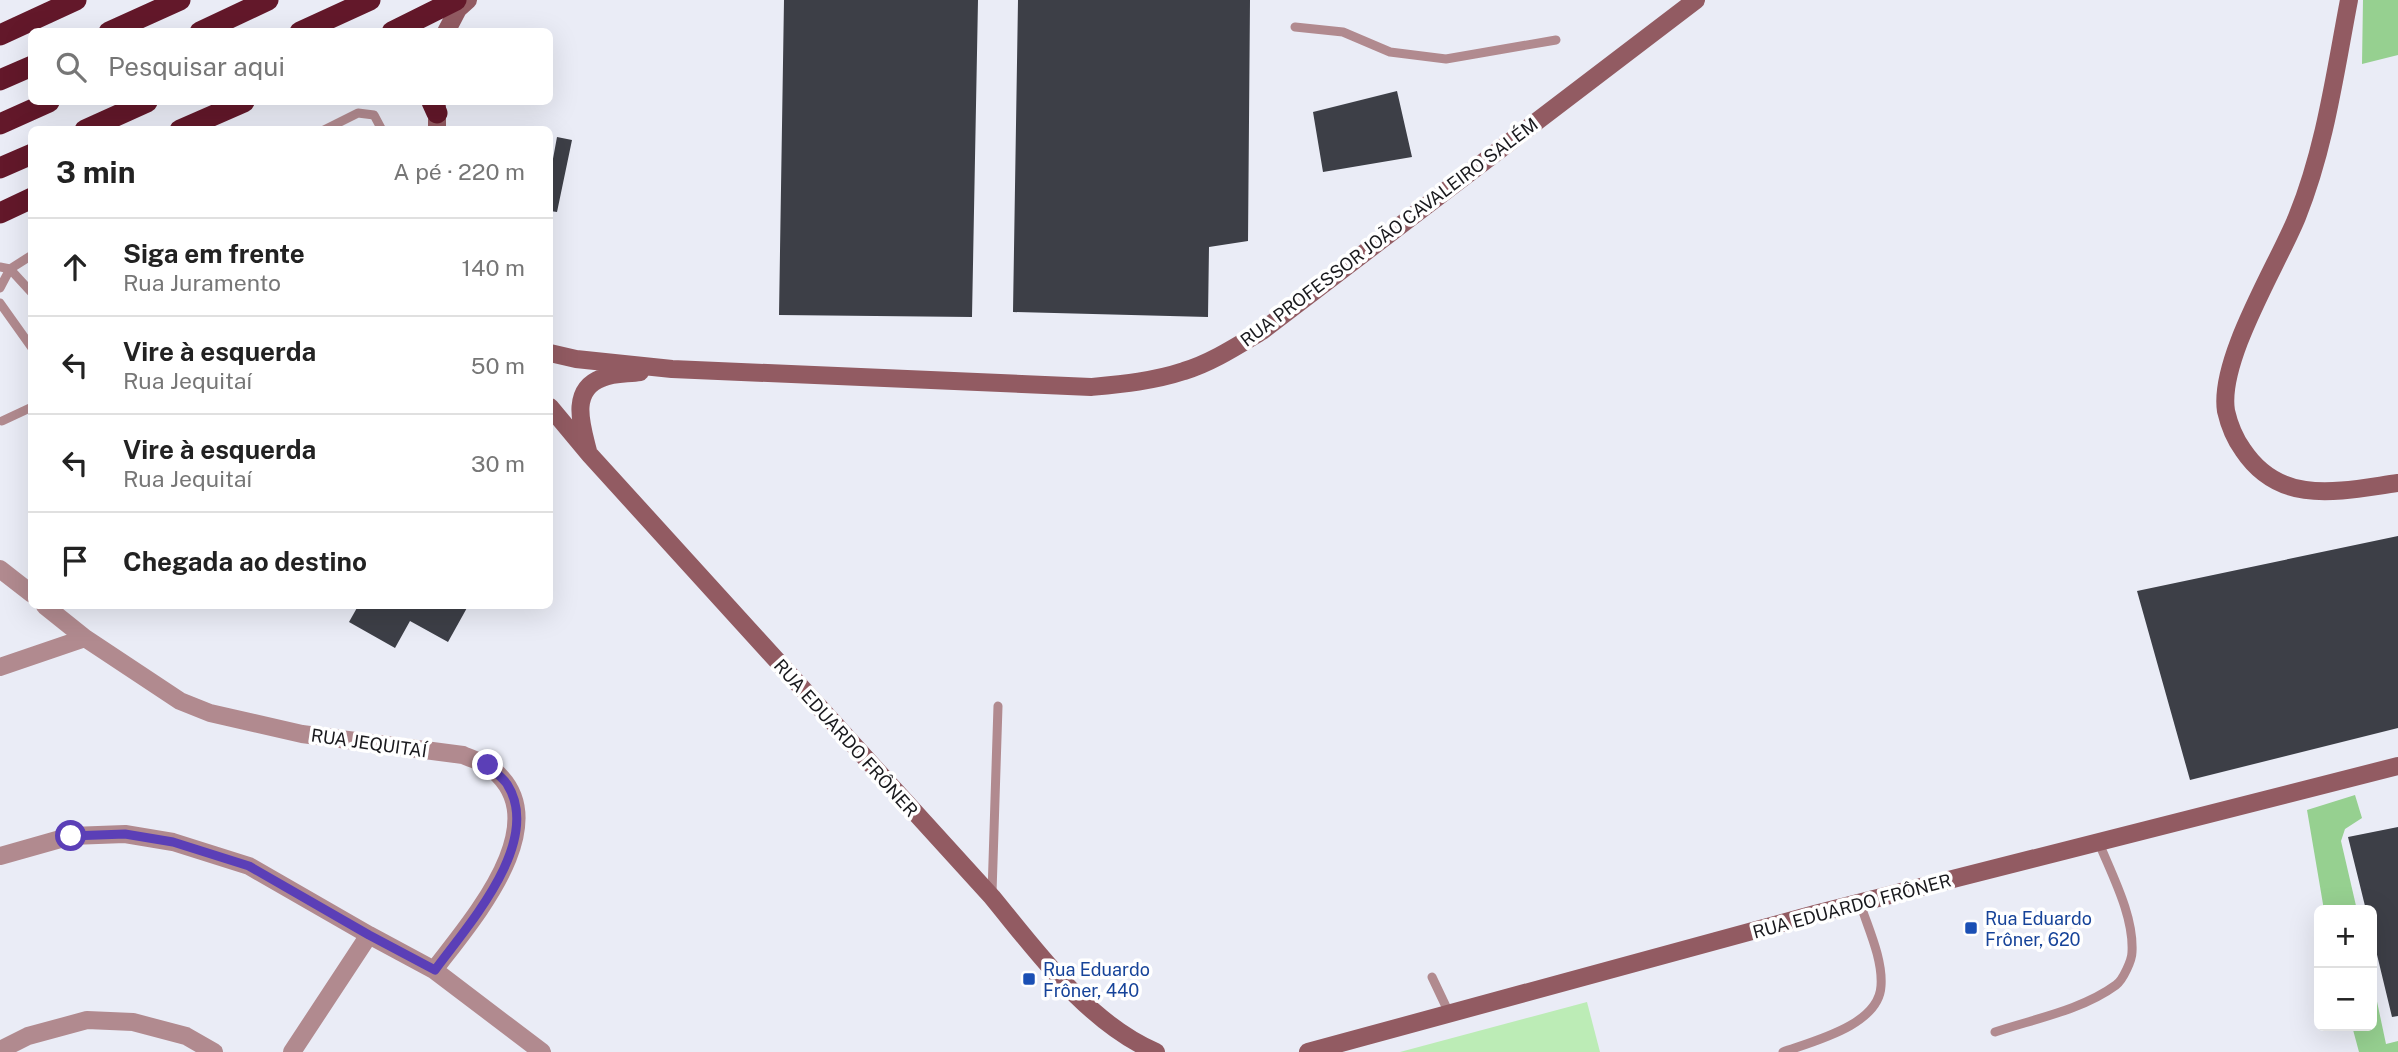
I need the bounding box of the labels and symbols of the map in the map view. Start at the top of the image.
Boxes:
street label: RUA PROFESSOR JOÃO CAVALEIRO SALÉM [1236,112,1542,351]
street label: RUA EDUARDO FRÔNER [770,655,922,821]
street label: RUA JEQUITAÍ [310,723,429,762]
route end [472,749,503,780]
route start [55,820,86,851]
street label: RUA EDUARDO FRÔNER [1750,869,1954,943]
place label: Rua Eduardo Frôner, 620 [1985,908,2092,950]
marker: Rua Eduardo Frôner, 620 [1963,920,1979,936]
place label: Rua Eduardo Frôner, 440 [1043,959,1150,1001]
marker: Rua Eduardo Frôner, 440 [1021,971,1037,987]

